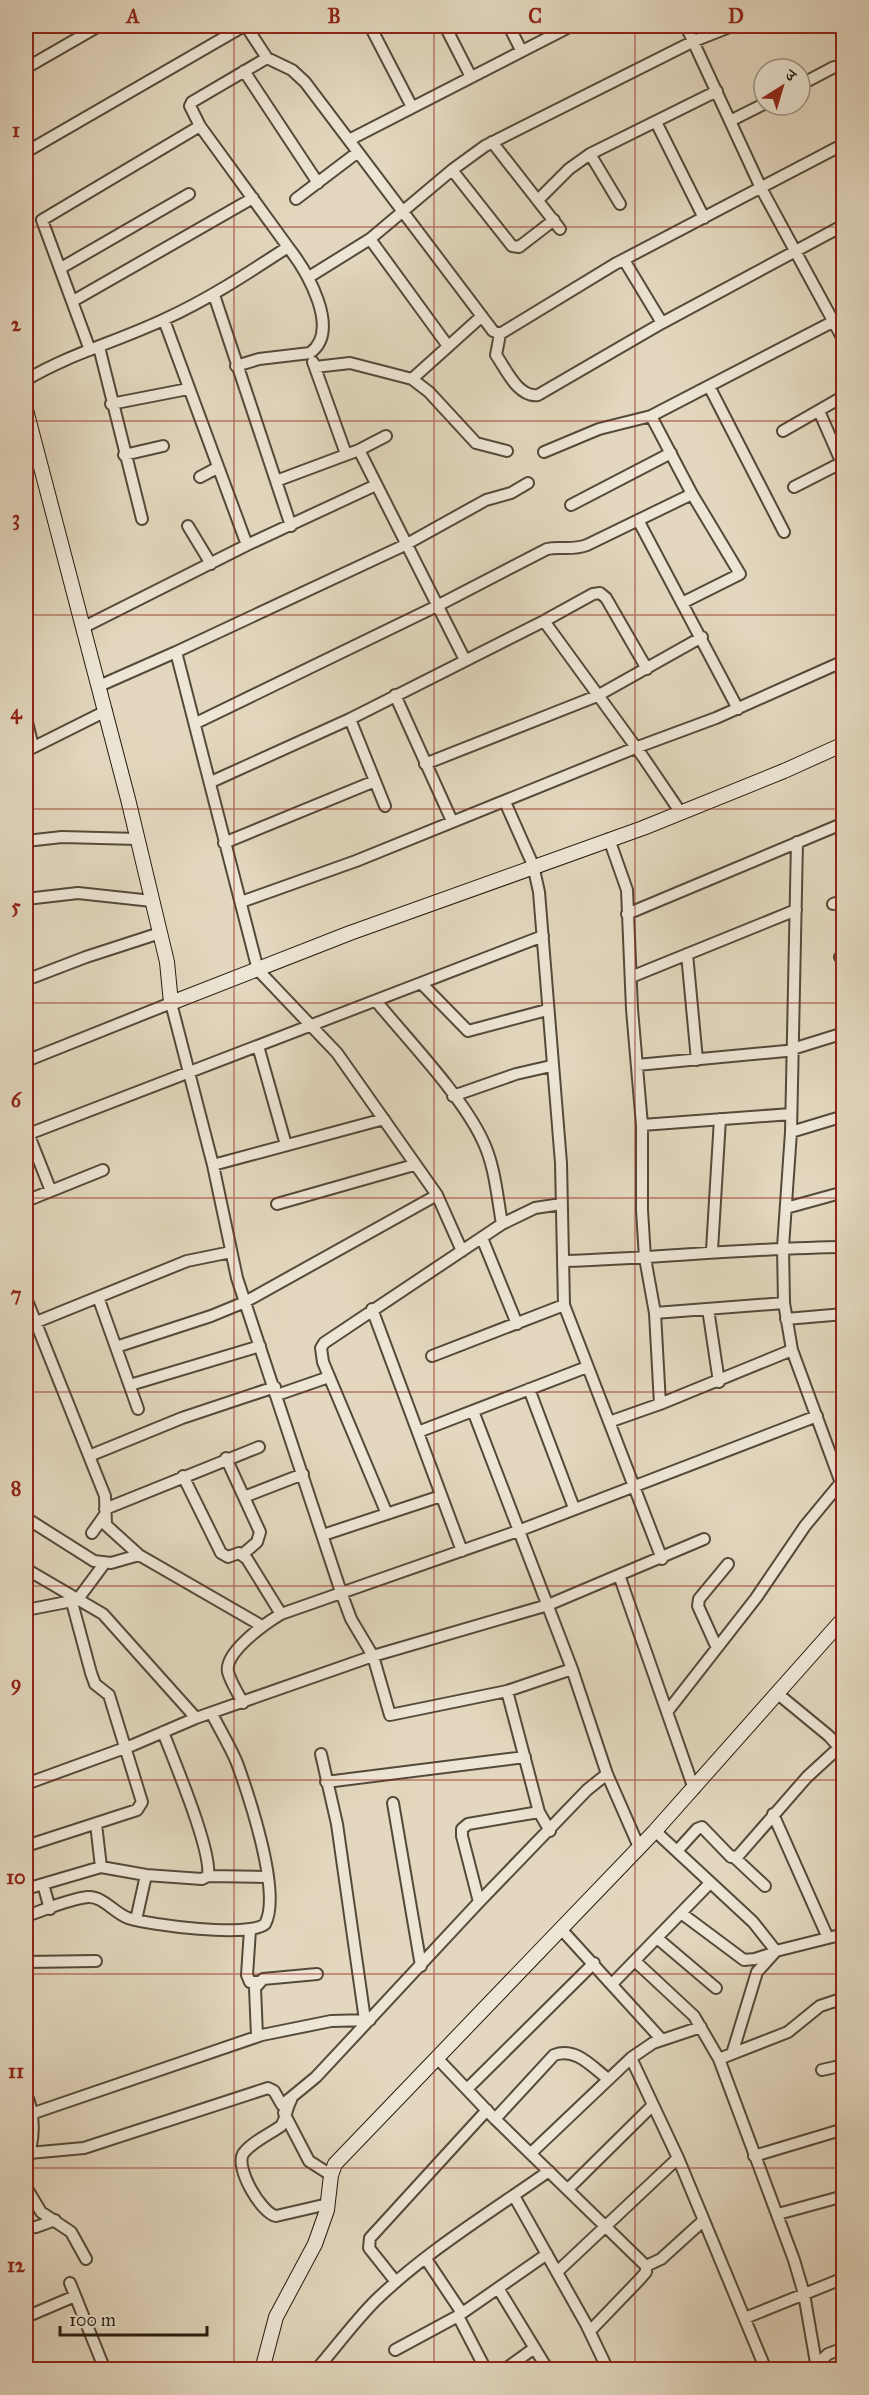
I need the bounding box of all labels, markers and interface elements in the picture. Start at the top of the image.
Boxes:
text: A [124,4,140,28]
text: B [327,4,341,28]
text: C [528,4,542,28]
text: D [728,4,744,28]
north arrow [752,57,812,117]
text: उ [781,65,801,87]
text: 1 [12,118,20,142]
text: 2 [11,312,22,336]
text: 3 [12,506,20,531]
text: 4 [10,700,22,725]
text: 5 [11,894,21,918]
text: 6 [11,1088,23,1112]
text: 7 [11,1282,22,1306]
text: 8 [11,1476,21,1500]
text: 9 [11,1671,21,1696]
text: 10 [6,1865,26,1889]
text: 11 [8,2059,24,2083]
text: 12 [7,2253,26,2277]
scale bar [60,2299,207,2337]
text: 100 m [69,2309,116,2331]

